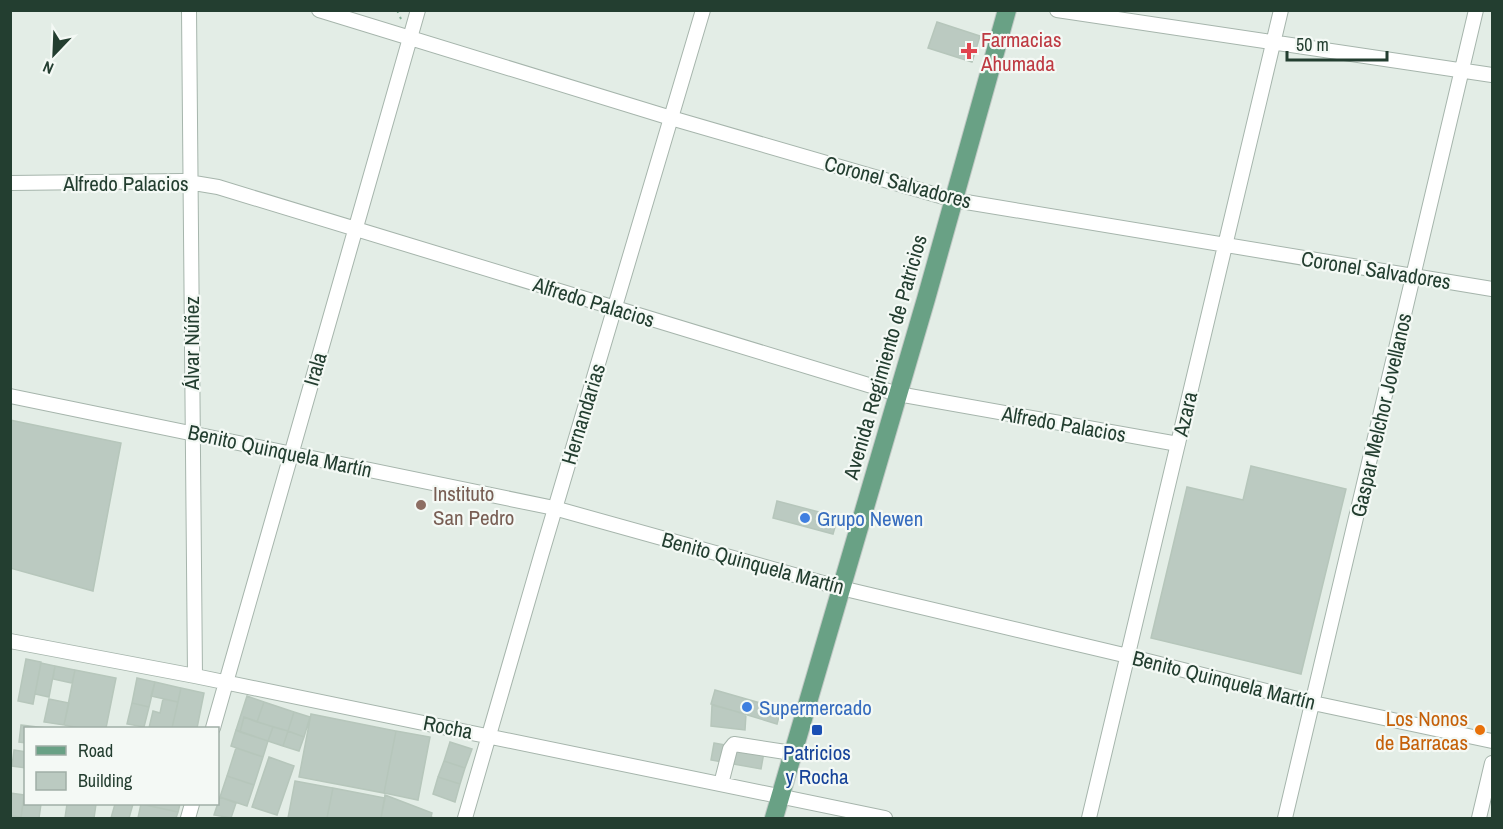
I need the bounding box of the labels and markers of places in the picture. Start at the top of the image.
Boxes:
place label: Farmacias Ahumada [980,25,1062,78]
marker: Farmacias Ahumada [962,44,976,58]
place label: Instituto San Pedro [433,479,514,532]
marker: Instituto San Pedro [414,498,428,512]
place label: Grupo Newen [817,504,923,533]
marker: Grupo Newen [798,511,812,525]
place label: Supermercado [759,693,872,722]
marker: Supermercado [740,700,754,714]
place label: Los Nonos de Barracas [1375,704,1468,757]
marker: Patricios y Rocha [810,723,824,737]
marker: Los Nonos de Barracas [1473,723,1487,737]
place label: Patricios y Rocha [783,738,851,791]

